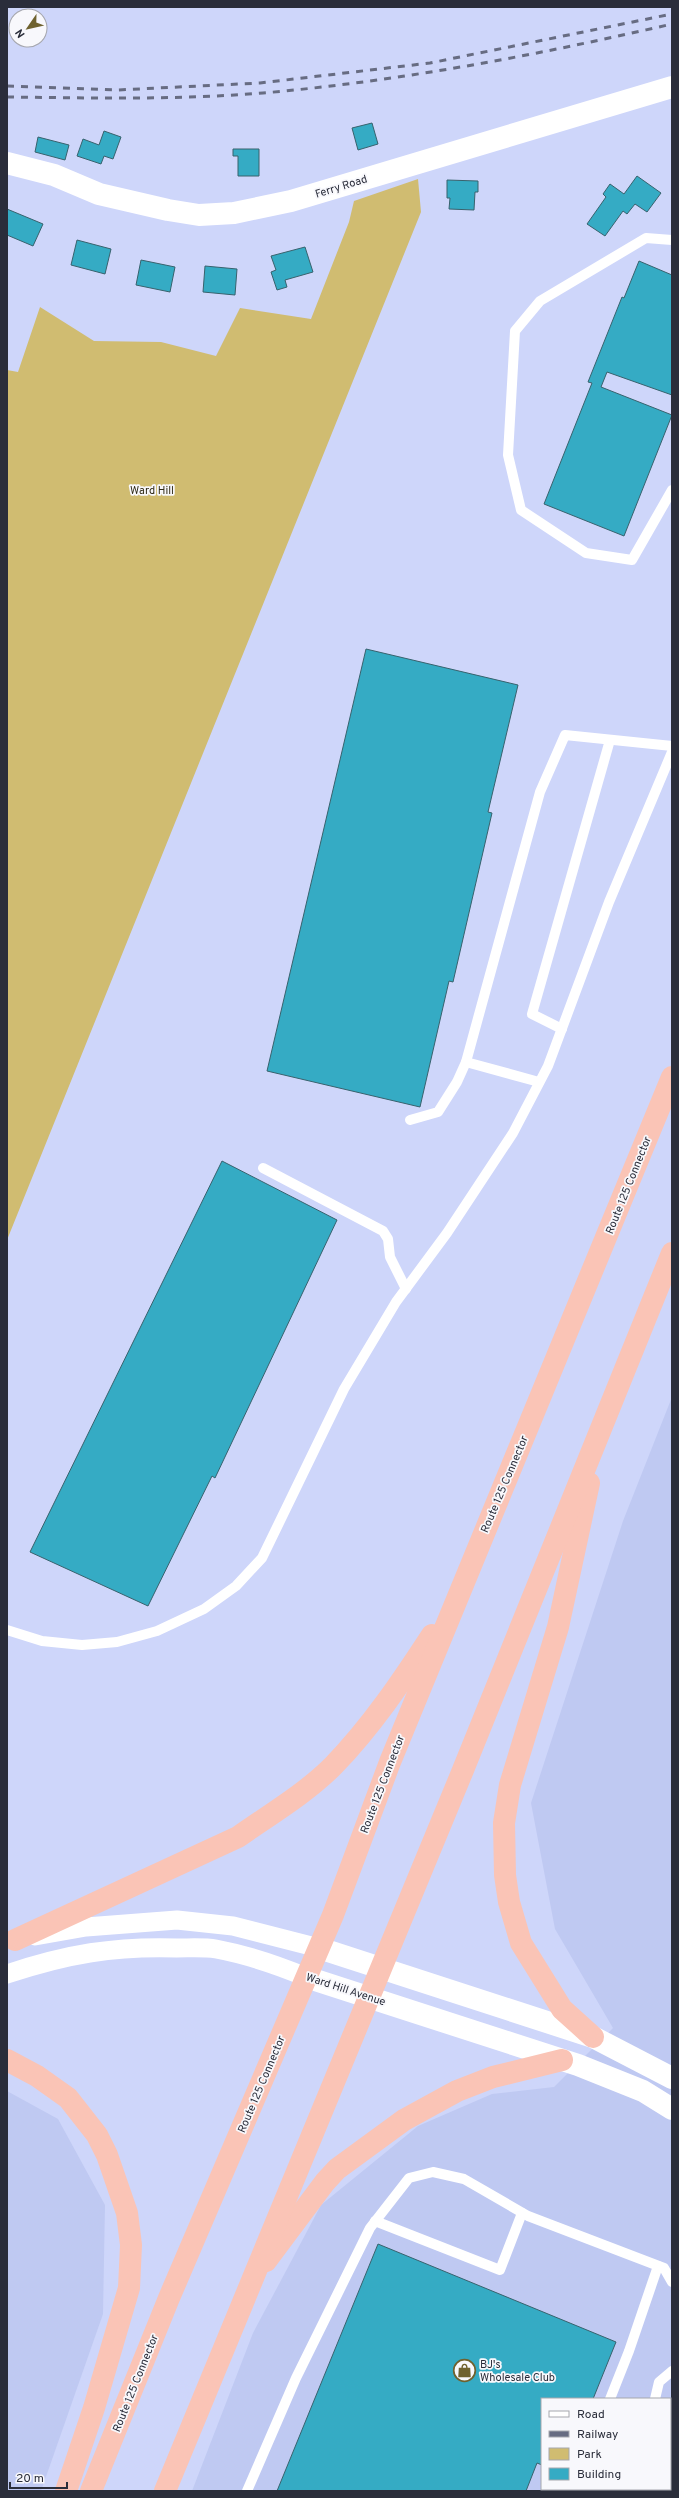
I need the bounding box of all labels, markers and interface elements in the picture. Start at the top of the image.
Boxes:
north arrow [8,8,48,48]
text: N [13,26,29,40]
street label: Ferry Road [314,172,369,202]
park label: Ward Hill [130,484,174,498]
street label: Route 125 Connector [603,1134,655,1236]
street label: Route 125 Connector [478,1433,532,1535]
street label: Route 125 Connector [358,1733,408,1835]
street label: Ward Hill Avenue [304,1970,387,2009]
street label: Route 125 Connector [235,2033,289,2135]
street label: Route 125 Connector [110,2332,162,2434]
shop icon: BJ's Wholesale Club [452,2357,478,2383]
place label: BJ's Wholesale Club [480,2358,555,2385]
legend [541,2398,671,2490]
text: Road [577,2407,605,2423]
text: Railway [577,2427,618,2443]
text: Park [577,2447,602,2463]
scale bar [10,2464,67,2490]
text: Building [577,2467,621,2483]
text: 20 m [16,2471,44,2487]

